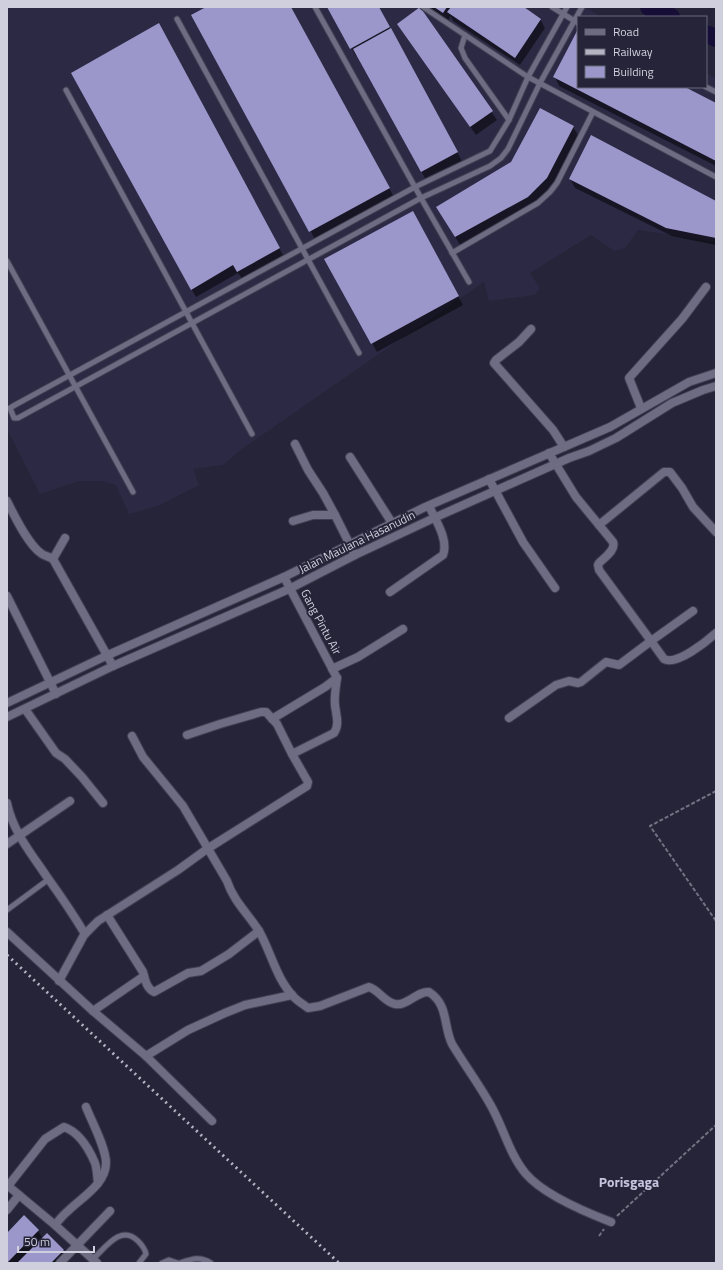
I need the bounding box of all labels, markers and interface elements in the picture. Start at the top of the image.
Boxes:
legend [577,16,707,88]
text: Road [613,22,639,41]
text: Railway [613,42,653,61]
text: Building [613,62,654,81]
street label: Jalan Maulana Hasanudin [295,505,418,578]
street label: Gang Pintu Air [296,586,347,658]
district label: Porisgaga [599,1171,659,1192]
scale bar [18,1228,94,1254]
text: 50 m [24,1232,50,1251]

